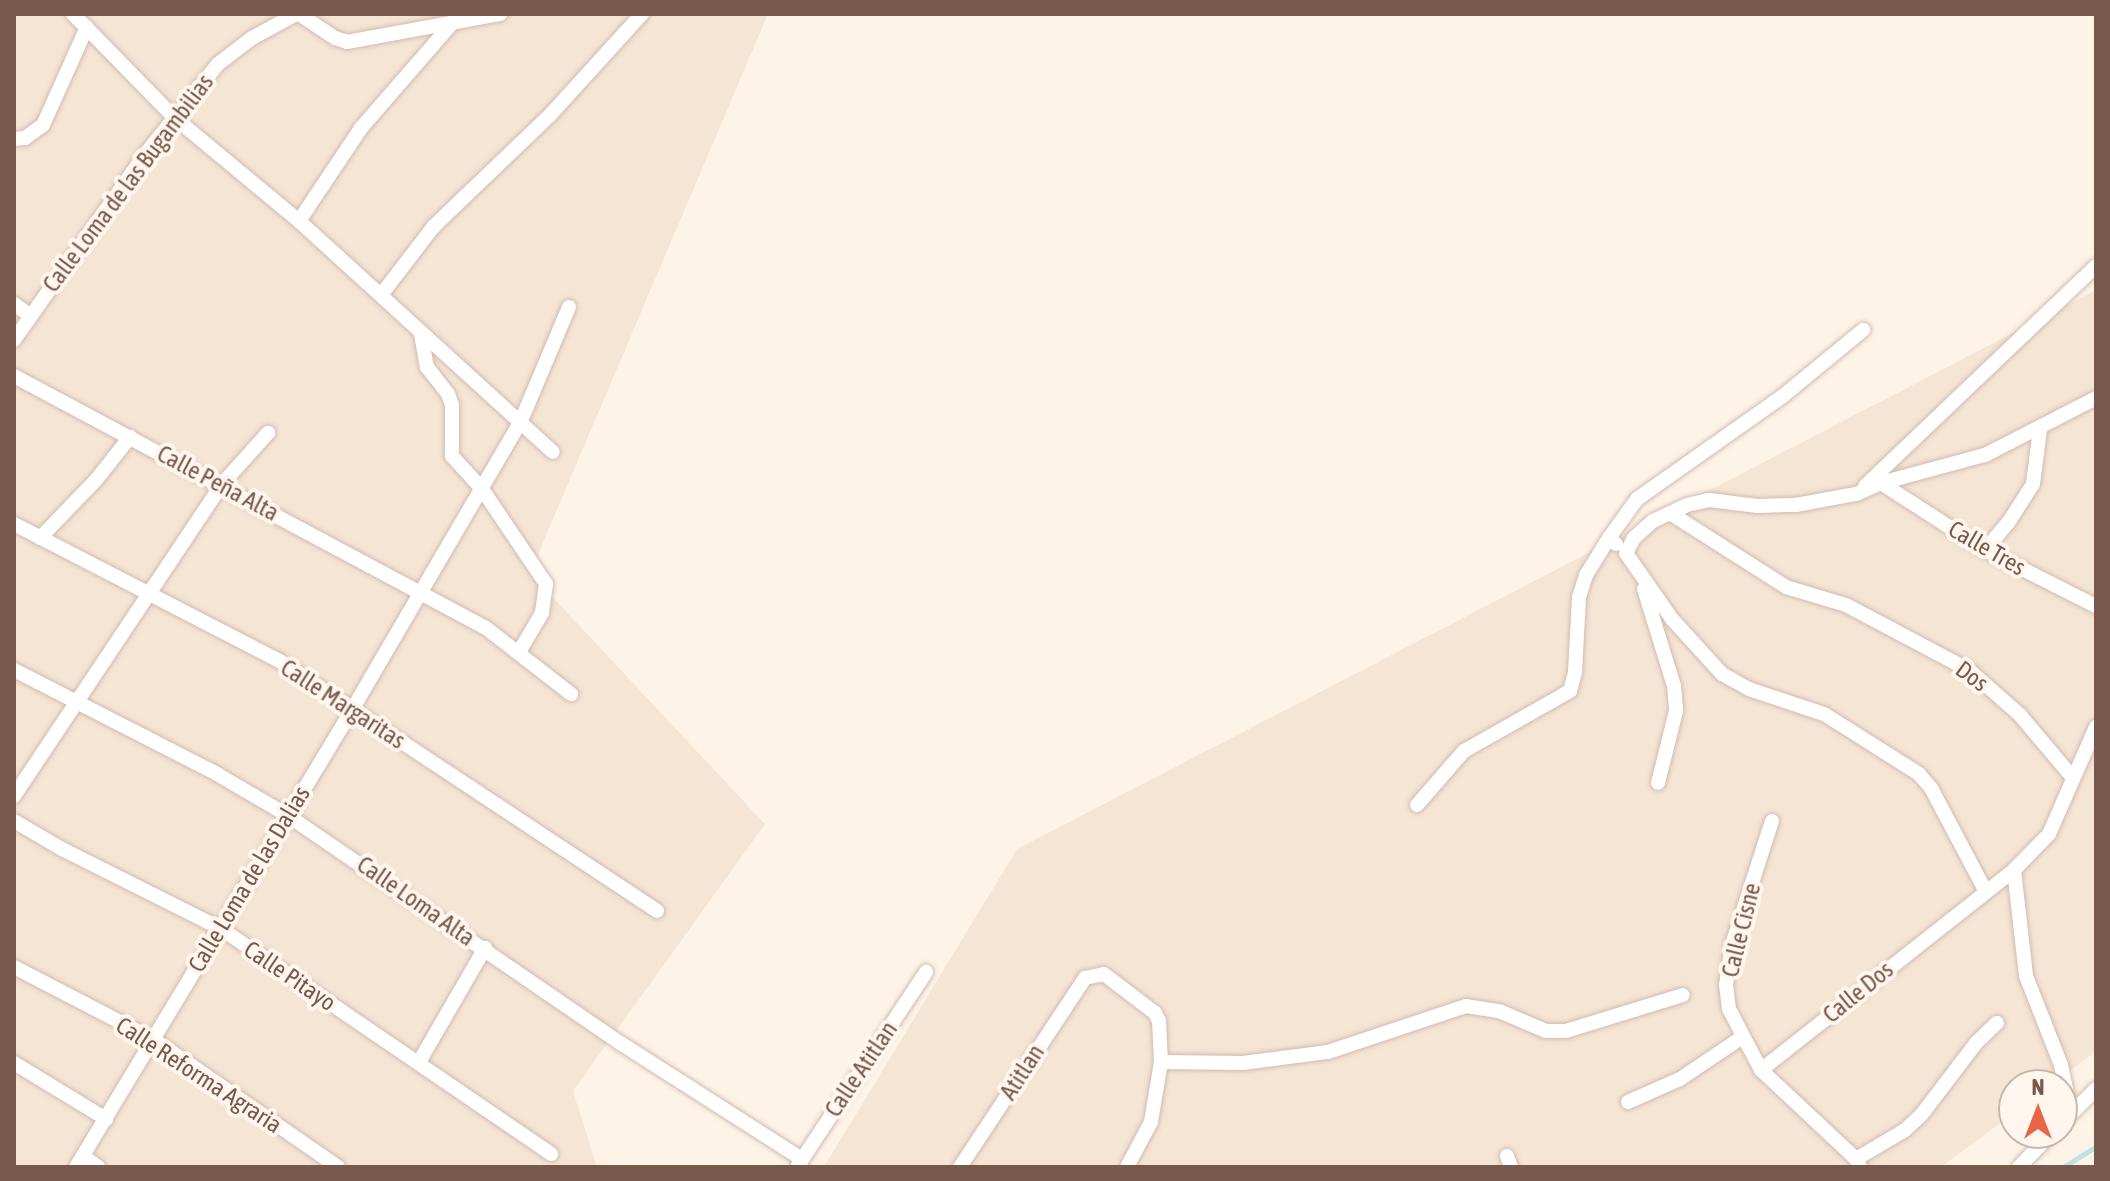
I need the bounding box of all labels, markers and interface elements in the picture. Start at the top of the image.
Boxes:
street label: Calle Loma de las Bugambilias [37,68,219,298]
street label: Calle Peña Alta [152,439,284,527]
street label: Calle Tres [1943,514,2031,582]
street label: Calle Margaritas [275,653,411,755]
street label: Dos [1950,655,1994,697]
street label: Calle Loma de las Dalias [182,781,316,977]
street label: Calle Loma Alta [352,850,480,952]
street label: Calle Cisne [1715,880,1767,980]
street label: Calle Pitayo [239,935,341,1017]
street label: Calle Dos [1817,955,1899,1029]
street label: Calle Reforma Agraria [111,1011,287,1139]
street label: Calle Atitlan [819,1016,903,1122]
street label: Atitlan [994,1039,1050,1105]
north arrow [1998,1069,2078,1149]
text: N [2032,1074,2044,1100]

